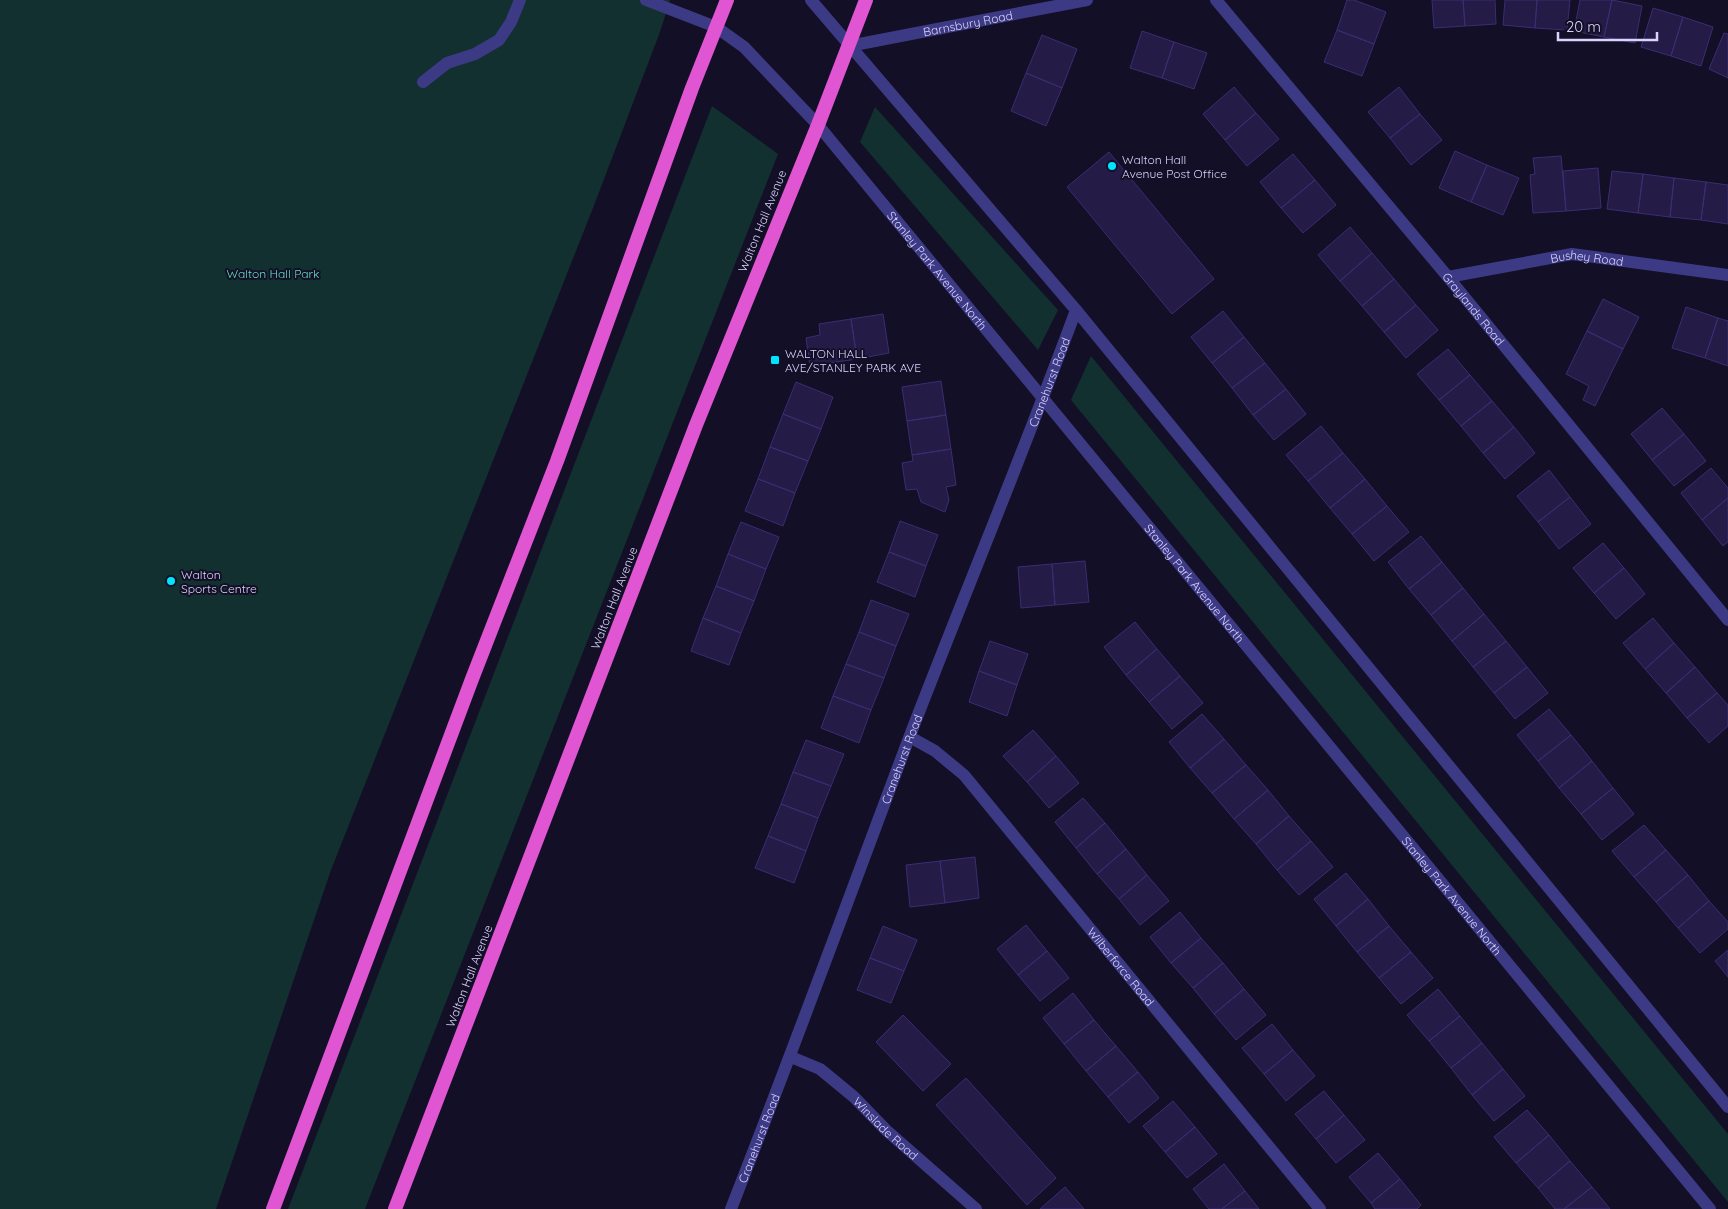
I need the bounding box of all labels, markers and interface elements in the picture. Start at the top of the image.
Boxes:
street label: Barnsbury Road [922,7,1014,39]
scale bar [1558,10,1657,42]
text: 20 m [1566,17,1601,36]
place label: Walton Hall Avenue Post Office [1122,152,1227,181]
marker: Walton Hall Avenue Post Office [1106,160,1118,172]
street label: Walton Hall Avenue [735,168,789,274]
street label: Stanley Park Avenue North [884,208,991,333]
street label: Bushey Road [1549,246,1624,268]
park label: Walton Hall Park [226,266,320,281]
street label: Graylands Road [1440,269,1508,348]
street label: Cranehurst Road [1025,335,1073,429]
place label: WALTON HALL AVE/STANLEY PARK AVE [785,346,921,375]
marker: WALTON HALL AVE/STANLEY PARK AVE [769,354,781,366]
street label: Stanley Park Avenue North [1142,521,1248,645]
street label: Walton Hall Avenue [588,544,641,651]
place label: Walton Sports Centre [181,567,257,596]
marker: Walton Sports Centre [165,575,177,587]
street label: Cranehurst Road [878,712,925,806]
street label: Stanley Park Avenue North [1399,833,1505,958]
street label: Walton Hall Avenue [443,922,496,1029]
street label: Wilberforce Road [1084,924,1158,1009]
street label: Cranehurst Road [734,1091,782,1185]
street label: Winslade Road [850,1094,921,1162]

